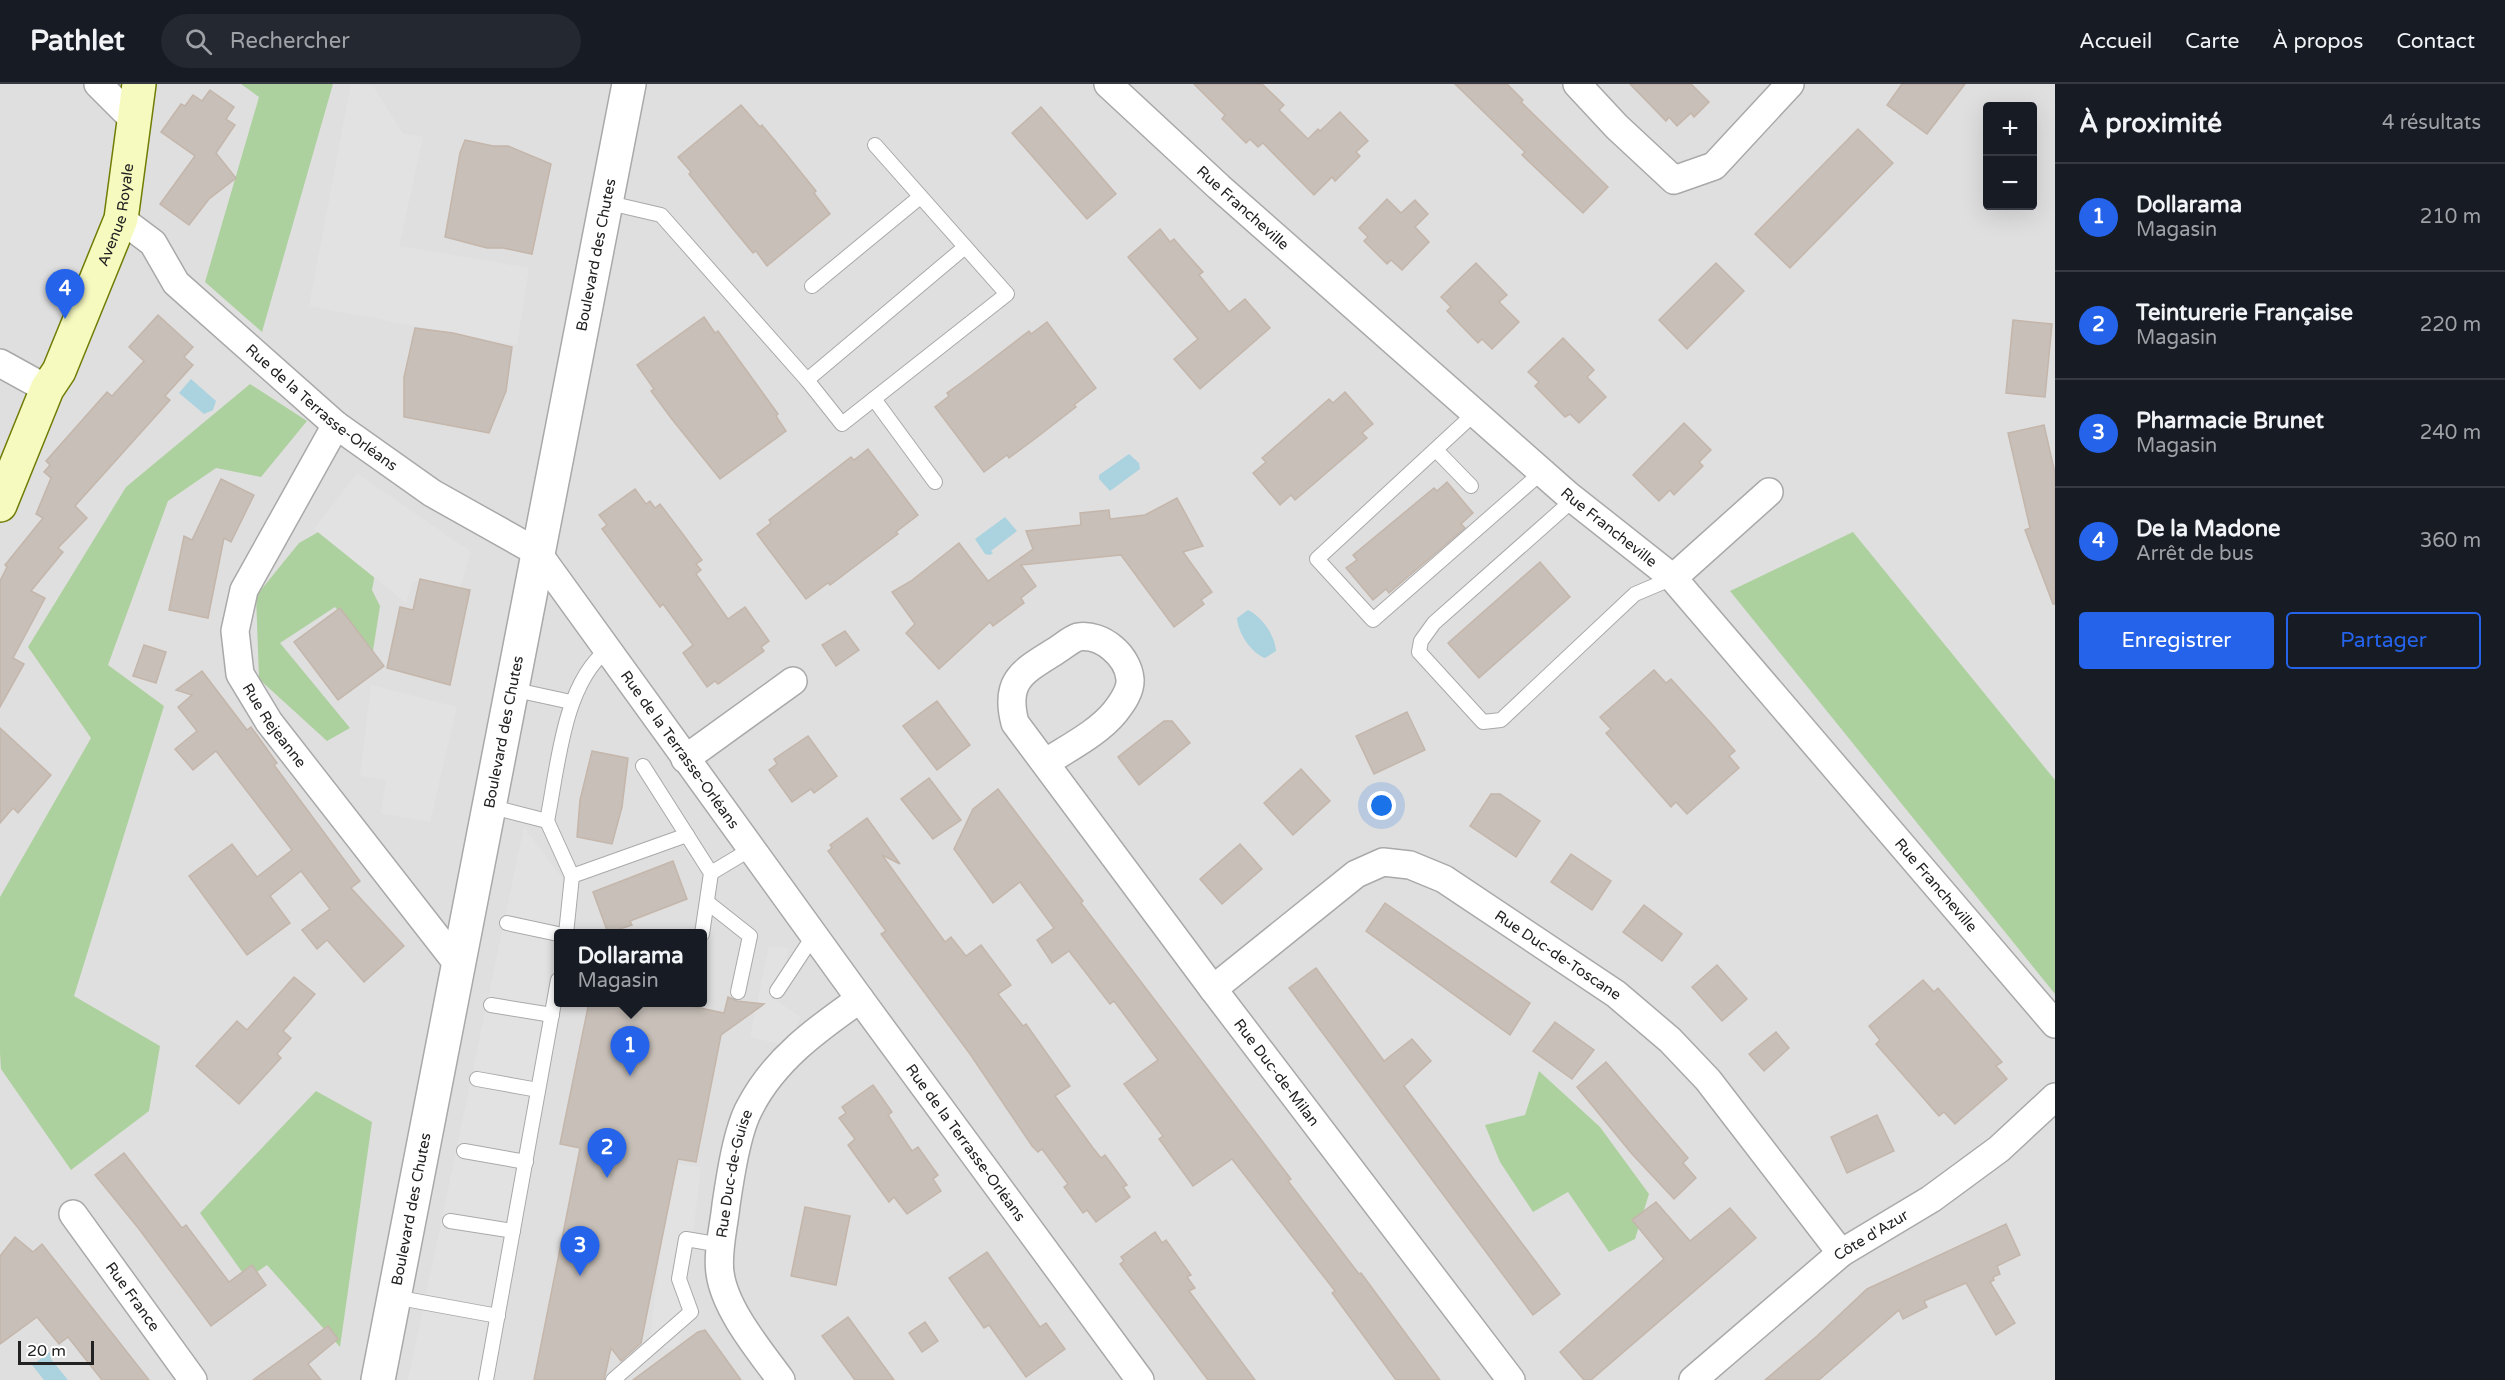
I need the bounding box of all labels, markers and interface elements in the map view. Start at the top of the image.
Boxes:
search box [161,14,581,68]
text: Pathlet [30,24,125,58]
icon: search [182,25,215,58]
text: Rechercher [230,28,350,54]
text: Accueil [2079,29,2152,54]
text: Carte [2185,29,2239,54]
text: À propos [2272,29,2363,54]
text: Contact [2396,29,2475,54]
map controls [1983,102,2037,210]
button: + [1983,102,2037,156]
text: À proximité [2079,108,2222,139]
text: 4 résultats [2382,111,2481,135]
button: − [1983,156,2037,210]
street label: Avenue Royale [94,162,137,269]
street label: Rue Francheville [1193,162,1293,254]
street label: Boulevard des Chutes [572,177,619,333]
text: Dollarama [2136,192,2242,218]
text: 1 [2092,205,2105,229]
text: 210 m [2420,205,2481,229]
text: Magasin [2136,218,2217,242]
pin: 4 [46,270,84,319]
text: Teinturerie Française [2136,300,2353,326]
text: 2 [2092,313,2105,337]
text: 220 m [2420,313,2481,337]
text: Magasin [2136,326,2217,350]
street label: Rue de la Terrasse-Orléans [242,340,401,475]
text: Pharmacie Brunet [2136,408,2324,434]
text: 3 [2092,421,2105,445]
text: 240 m [2420,421,2481,445]
text: Magasin [2136,434,2217,458]
street label: Rue Francheville [1557,484,1661,571]
text: De la Madone [2136,516,2281,542]
text: 4 [2092,529,2105,553]
text: 360 m [2420,529,2481,553]
text: Arrêt de bus [2136,542,2254,566]
button: Enregistrer [2079,612,2274,669]
button: Partager [2286,612,2481,669]
street label: Boulevard des Chutes [480,654,527,810]
street label: Rue de la Terrasse-Orléans [617,667,743,832]
street label: Rue Rejeanne [239,680,310,771]
your location [1367,791,1396,820]
street label: Rue Francheville [1891,835,1981,936]
street label: Rue Duc-de-Toscane [1491,906,1625,1004]
popup [554,929,707,1007]
text: Dollarama [577,943,684,969]
text: Magasin [577,969,659,993]
street label: Rue Duc-de-Milan [1230,1015,1323,1130]
pin: 1 [610,1026,650,1076]
street label: Rue de la Terrasse-Orléans [902,1061,1029,1225]
street label: Rue Duc-de-Guise [712,1107,756,1239]
pin: 2 [588,1128,626,1178]
street label: Boulevard des Chutes [388,1131,435,1287]
street label: Côte d'Azur [1830,1206,1912,1264]
pin: 3 [560,1226,600,1276]
street label: Rue France [102,1259,164,1335]
scale bar [18,1338,94,1366]
text: 20 m [27,1341,66,1361]

